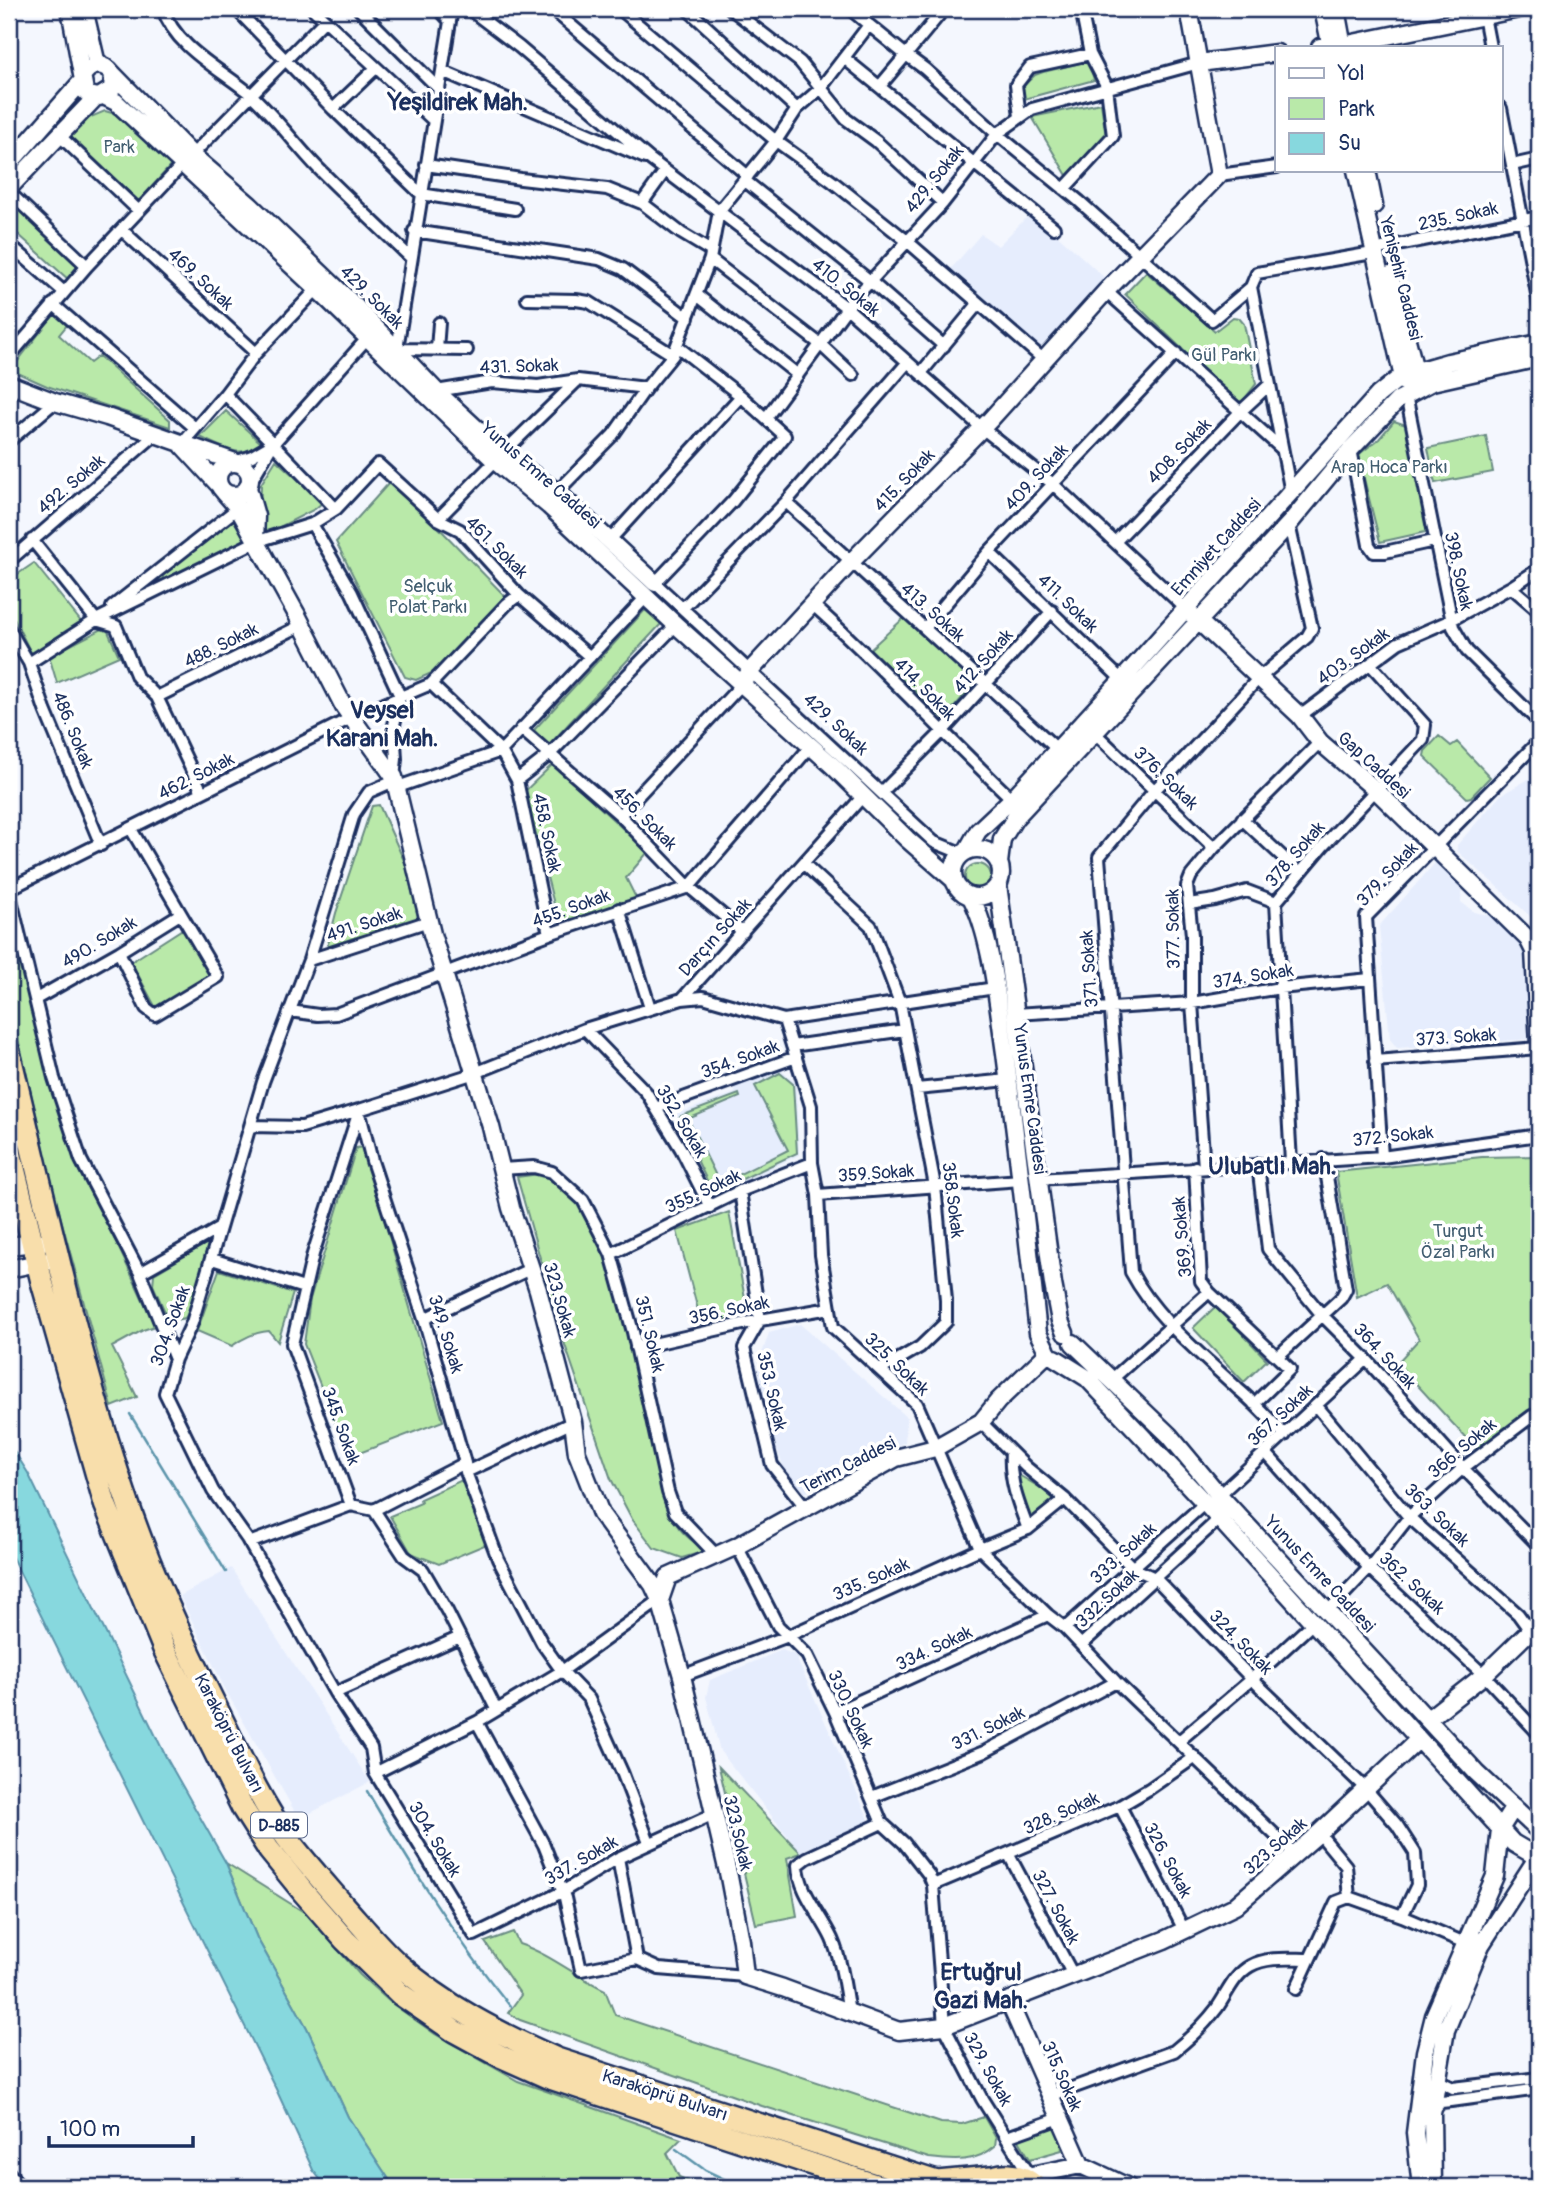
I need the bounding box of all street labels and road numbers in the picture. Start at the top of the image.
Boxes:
street label: 429. Sokak [900,140,969,218]
street label: 235. Sokak [1416,197,1500,236]
street label: Yenişehir Caddesi [1374,213,1427,342]
street label: 469. Sokak [163,243,239,316]
street label: 410. Sokak [807,253,885,322]
street label: 429. Sokak [335,261,409,335]
street label: 431. Sokak [479,354,559,379]
street label: 408. Sokak [1142,413,1217,489]
street label: Yunus Emre Caddesi [475,416,605,534]
street label: 409. Sokak [1000,439,1074,516]
street label: 415. Sokak [869,444,940,517]
street label: 492. Sokak [33,449,110,519]
street label: Emniyet Caddesi [1166,494,1266,601]
street label: 461. Sokak [460,511,533,584]
street label: 398. Sokak [1439,530,1478,613]
street label: 411. Sokak [1032,569,1103,638]
street label: 413. Sokak [896,577,970,648]
street label: 488. Sokak [180,617,263,673]
street label: 403. Sokak [1312,622,1394,690]
street label: 412. Sokak [948,624,1019,698]
street label: 414. Sokak [889,653,961,726]
street label: 486. Sokak [47,688,99,773]
street label: 429. Sokak [798,688,874,761]
street label: Gap Caddesi [1332,727,1415,804]
street label: 376. Sokak [1128,742,1203,815]
street label: 462. Sokak [154,747,239,805]
street label: 456. Sokak [608,781,682,856]
street label: 458. Sokak [527,791,566,875]
street label: 378. Sokak [1260,816,1331,892]
street label: 379. Sokak [1352,837,1423,912]
street label: 455. Sokak [529,884,614,933]
street label: 377. Sokak [1161,888,1186,969]
street label: Darçın Sokak [674,893,757,981]
street label: 491. Sokak [323,901,405,947]
street label: 490. Sokak [58,911,141,974]
street label: 371. Sokak [1075,929,1104,1009]
street label: 374. Sokak [1211,959,1296,994]
street label: Yunus Emre Caddesi [1007,1021,1051,1176]
street label: 373. Sokak [1415,1023,1498,1052]
street label: 354. Sokak [698,1035,783,1084]
street label: 352. Sokak [651,1081,713,1162]
street label: 372. Sokak [1352,1121,1435,1152]
street label: 359.Sokak [837,1159,916,1188]
street label: 358.Sokak [936,1161,969,1240]
street label: 355. Sokak [662,1164,745,1219]
street label: 369. Sokak [1167,1195,1197,1278]
street label: 323.Sokak [538,1260,581,1341]
street label: 304. Sokak [145,1282,196,1370]
street label: 356. Sokak [687,1291,772,1330]
street label: 349. Sokak [423,1292,469,1377]
street label: 351. Sokak [630,1293,670,1375]
street label: 364. Sokak [1348,1318,1421,1395]
street label: 325. Sokak [859,1328,934,1401]
street label: 353. Sokak [751,1349,792,1434]
street label: 367. Sokak [1243,1379,1318,1451]
street label: 345. Sokak [316,1384,365,1469]
street label: 366. Sokak [1423,1413,1502,1484]
street label: Terim Caddesi [797,1432,900,1499]
street label: 363. Sokak [1399,1479,1474,1552]
street label: Yunus Emre Caddesi [1259,1510,1380,1638]
street label: 333. Sokak [1085,1517,1162,1589]
street label: 362. Sokak [1374,1547,1450,1620]
street label: 335. Sokak [829,1552,913,1606]
street label: 332.Sokak [1071,1564,1144,1633]
street label: 324. Sokak [1204,1605,1278,1680]
street label: 334. Sokak [892,1621,977,1676]
street label: 330. Sokak [822,1666,879,1752]
street label: Karaköprü Bulvarı [189,1670,268,1797]
street label: 331. Sokak [948,1701,1029,1756]
street label: 328. Sokak [1020,1786,1103,1840]
street label: 323.Sokak [718,1793,758,1874]
street label: 304. Sokak [403,1797,466,1882]
road number: D-885 [251,1812,307,1838]
street label: 323.Sokak [1239,1812,1312,1880]
street label: 326. Sokak [1138,1819,1197,1902]
street label: 337. Sokak [540,1830,623,1891]
street label: 327. Sokak [1026,1866,1085,1949]
street label: 329. Sokak [958,2028,1017,2111]
street label: 315.Sokak [1036,2038,1087,2115]
street label: Karaköprü Bulvarı [599,2064,731,2127]

